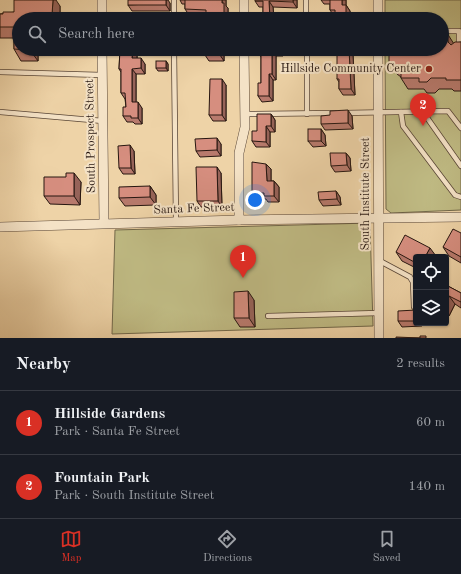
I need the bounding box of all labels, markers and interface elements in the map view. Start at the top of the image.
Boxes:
search box [12,12,449,56]
icon: search [26,23,48,45]
text: Search here [58,27,135,42]
place label: Hillside Community Center [280,63,421,75]
marker: Hillside Community Center [424,64,434,74]
street label: South Prospect Street [84,79,98,193]
pin: 2 [410,93,436,126]
street label: South Institute Street [360,137,372,251]
your location [245,190,265,210]
street label: Santa Fe Street [153,202,235,216]
pin: 1 [230,245,256,278]
map controls [413,254,449,326]
button: locate [413,254,449,290]
button: layers [413,290,449,326]
text: Nearby [16,356,71,373]
text: 2 results [396,357,445,370]
text: Hillside Gardens [54,407,165,422]
text: 1 [25,416,33,429]
text: 60 m [416,416,445,429]
text: Park · Santa Fe Street [54,425,180,438]
text: Fountain Park [54,471,150,486]
text: 2 [25,480,33,493]
text: 140 m [408,480,445,493]
text: Park · South Institute Street [54,489,214,502]
tab: Map [60,528,82,566]
tab: Directions [203,528,252,566]
tab: Saved [373,528,401,566]

